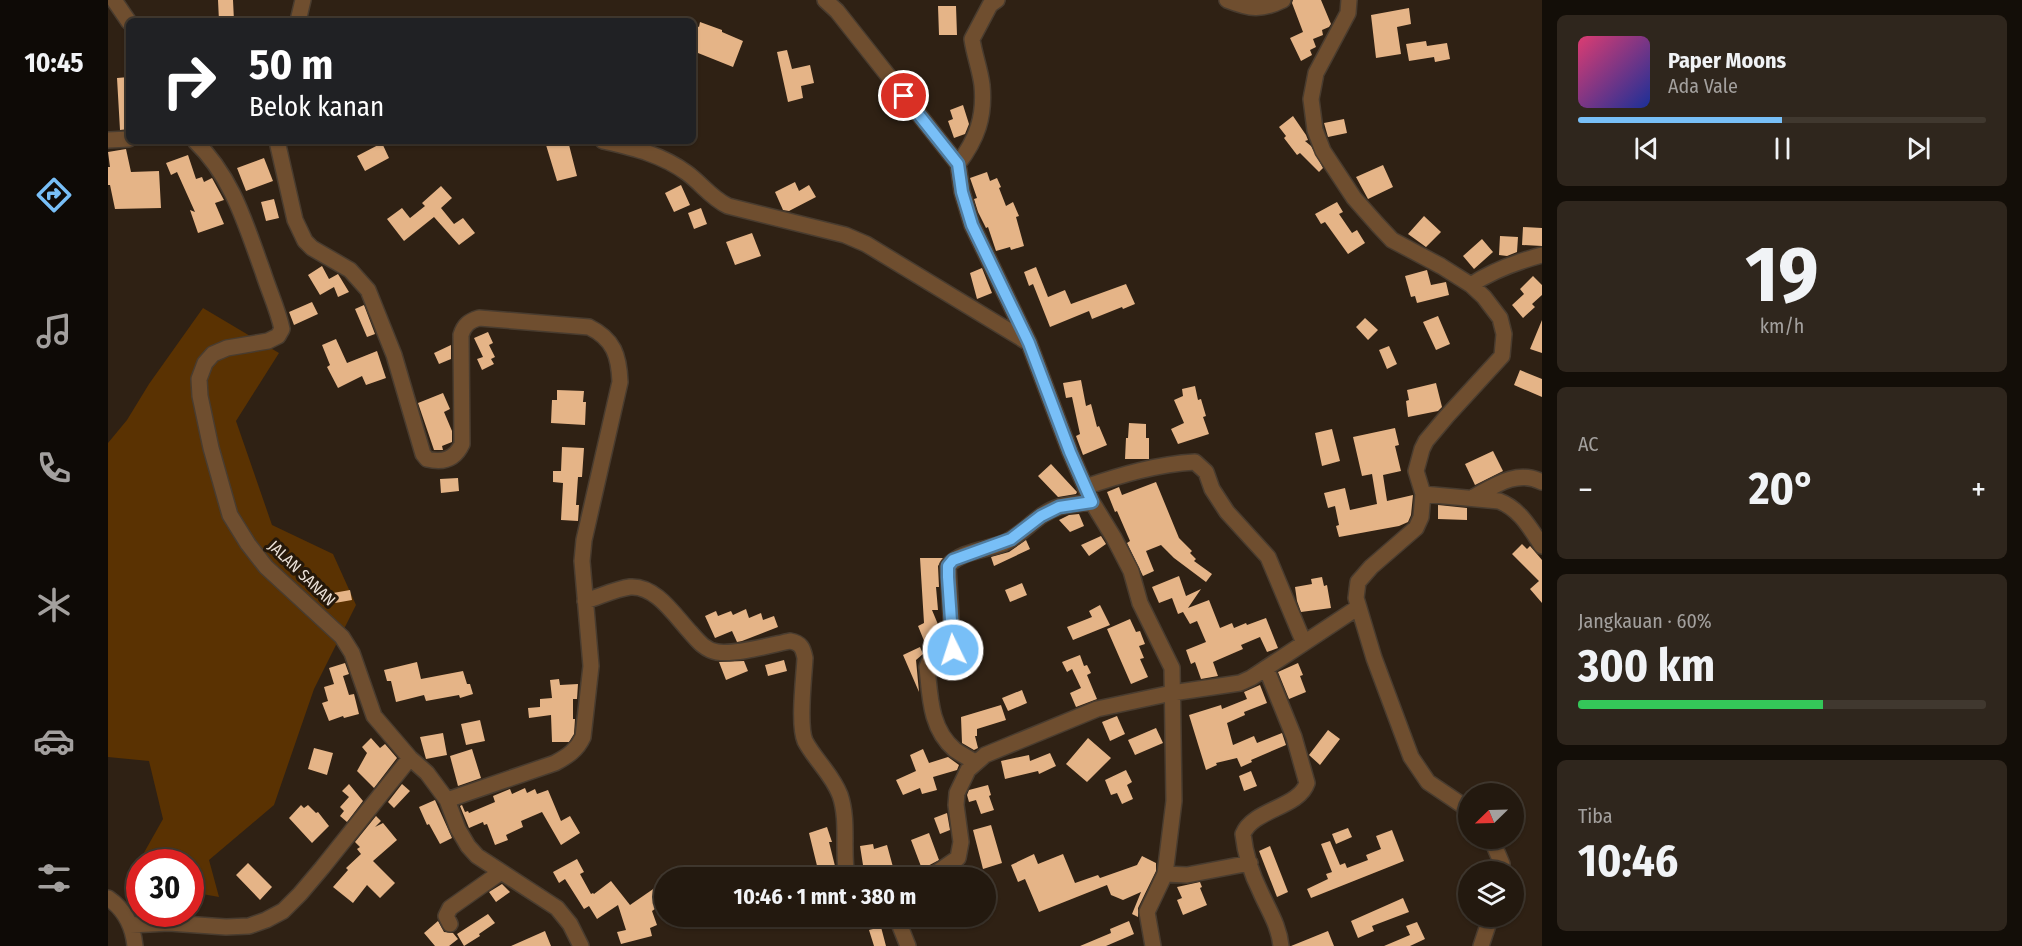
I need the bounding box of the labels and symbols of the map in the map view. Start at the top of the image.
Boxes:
pin [878,70,929,121]
street label: JALAN SANAN [265,536,339,610]
position arrow [921,618,985,682]
north arrow [1458,783,1524,849]
speed limit sign: 30 [126,849,204,927]

